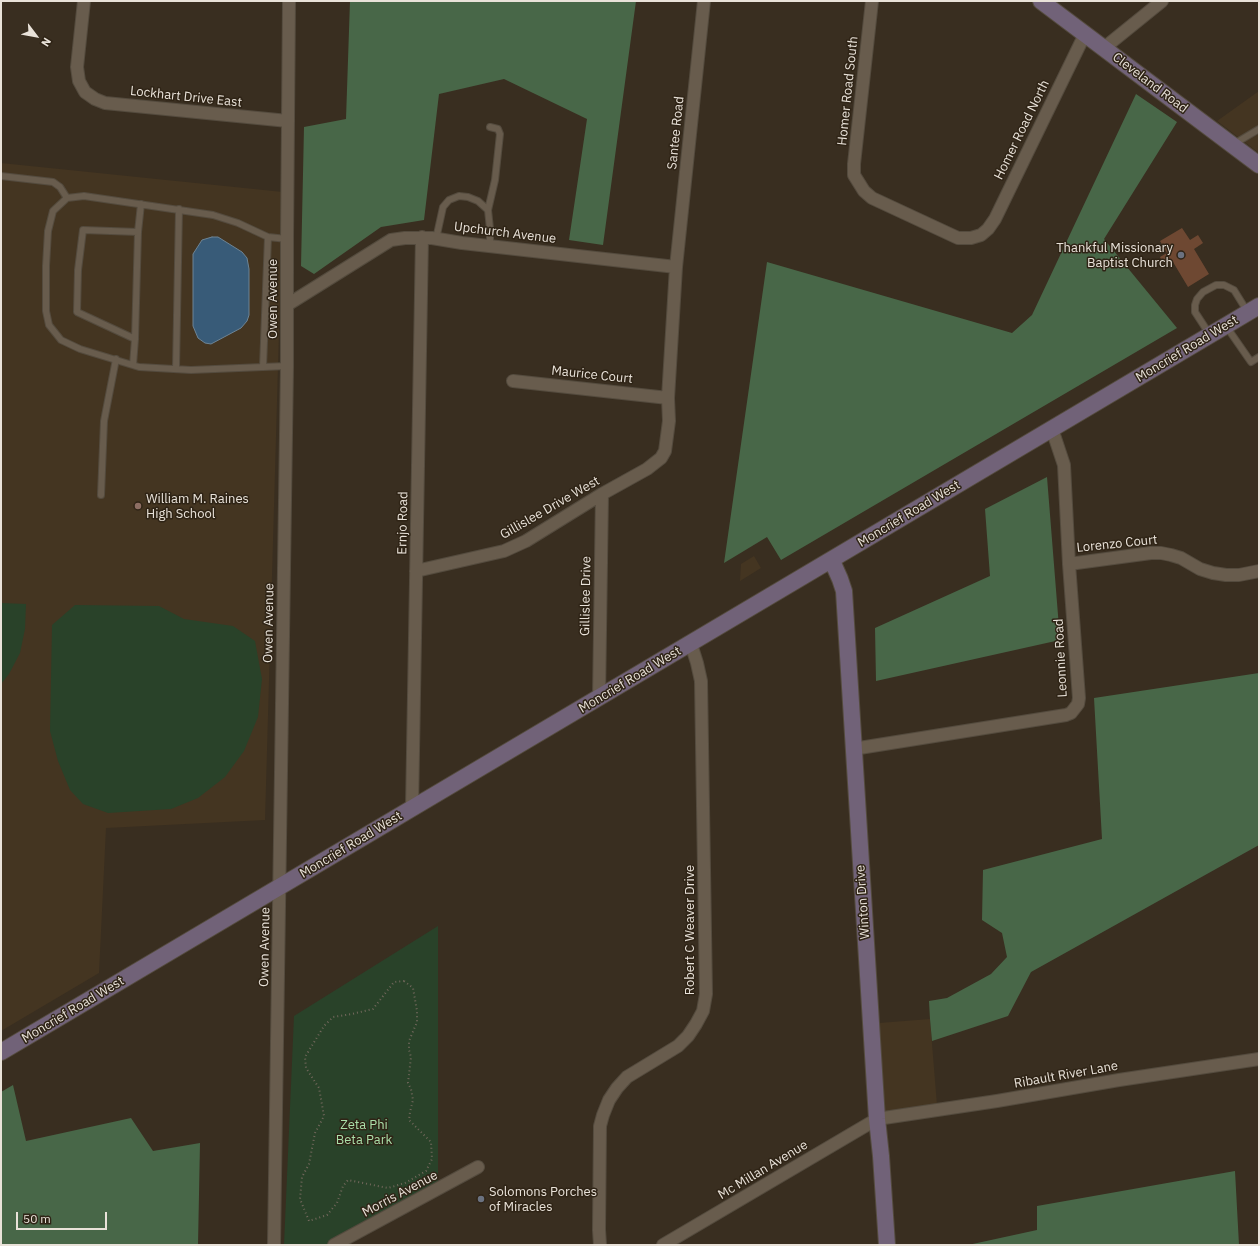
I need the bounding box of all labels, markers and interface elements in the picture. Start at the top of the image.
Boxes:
north arrow [16,16,56,56]
text: N [38,35,54,49]
street label: Homer Road South [834,36,862,146]
street label: Cleveland Road [1109,50,1191,116]
street label: Homer Road North [991,78,1053,182]
street label: Lockhart Drive East [129,83,243,111]
street label: Santee Road [664,96,688,170]
street label: Upchurch Avenue [453,219,557,247]
place label: Thankful Missionary Baptist Church [1056,240,1173,271]
marker: Thankful Missionary Baptist Church [1176,250,1186,260]
street label: Owen Avenue [265,259,281,339]
street label: Moncrief Road West [1133,312,1241,386]
street label: Maurice Court [551,363,633,387]
street label: Gillislee Drive West [497,473,603,543]
street label: Moncrief Road West [855,477,963,551]
place label: William M. Raines High School [146,491,249,522]
street label: Ernjo Road [395,491,411,555]
marker: William M. Raines High School [133,501,143,511]
street label: Lorenzo Court [1076,532,1158,556]
street label: Gillislee Drive [578,556,594,636]
street label: Owen Avenue [261,583,277,663]
street label: Leonnie Road [1051,618,1071,698]
street label: Moncrief Road West [576,643,684,717]
street label: Moncrief Road West [297,808,405,882]
street label: Winton Drive [853,864,873,940]
street label: Robert C Weaver Drive [682,865,698,995]
street label: Owen Avenue [257,907,273,987]
street label: Moncrief Road West [19,973,127,1047]
street label: Ribault River Lane [1013,1058,1119,1092]
park label: Zeta Phi Beta Park [336,1117,392,1148]
street label: Mc Millan Avenue [715,1137,811,1203]
street label: Morris Avenue [360,1168,440,1220]
place label: Solomons Porches of Miracles [489,1184,597,1215]
marker: Solomons Porches of Miracles [476,1194,486,1204]
scale bar [18,1204,109,1230]
text: 50 m [23,1211,51,1226]

